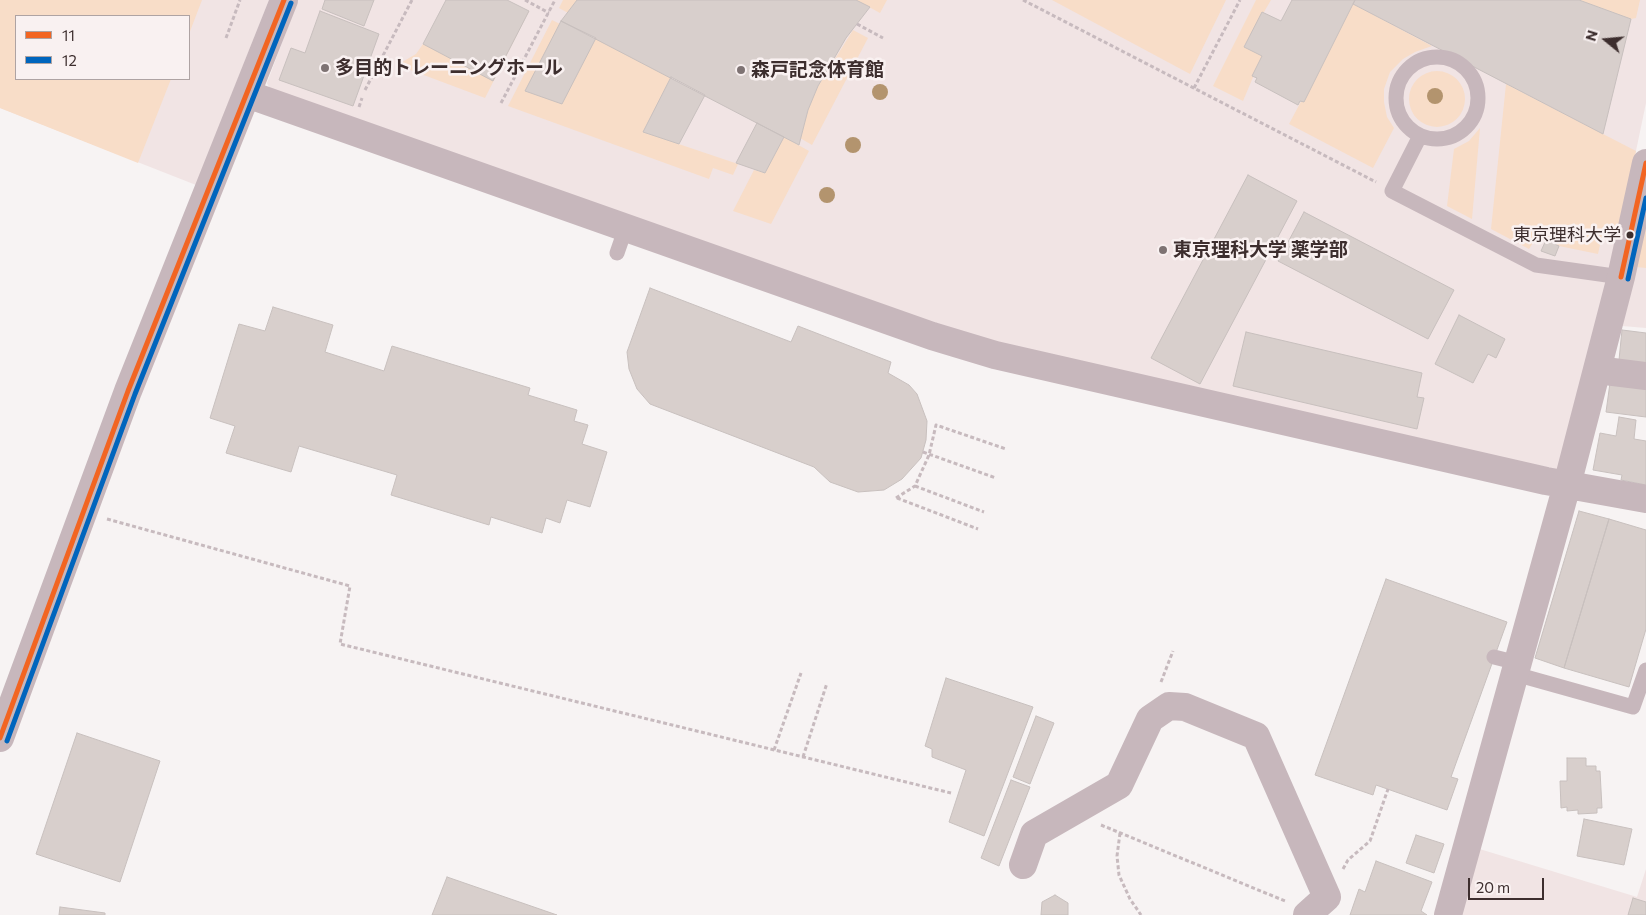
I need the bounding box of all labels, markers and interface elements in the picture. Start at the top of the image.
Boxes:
legend [15,15,190,80]
north arrow [1581,15,1631,65]
text: 11 [62,26,75,44]
text: N [1582,28,1601,43]
text: 12 [62,51,77,69]
place label: 多目的トレーニングホール [335,57,563,79]
place label: 森戸記念体育館 [751,59,884,81]
marker: 多目的トレーニングホール [319,62,331,74]
marker: 森戸記念体育館 [735,64,747,76]
place label: 東京理科大学 [1513,224,1621,246]
marker: 東京理科大学 [1625,230,1635,240]
place label: 東京理科大学 薬学部 [1173,239,1348,261]
marker: 東京理科大学 薬学部 [1157,244,1169,256]
scale bar [1471,868,1547,900]
text: 20 m [1476,878,1510,896]

